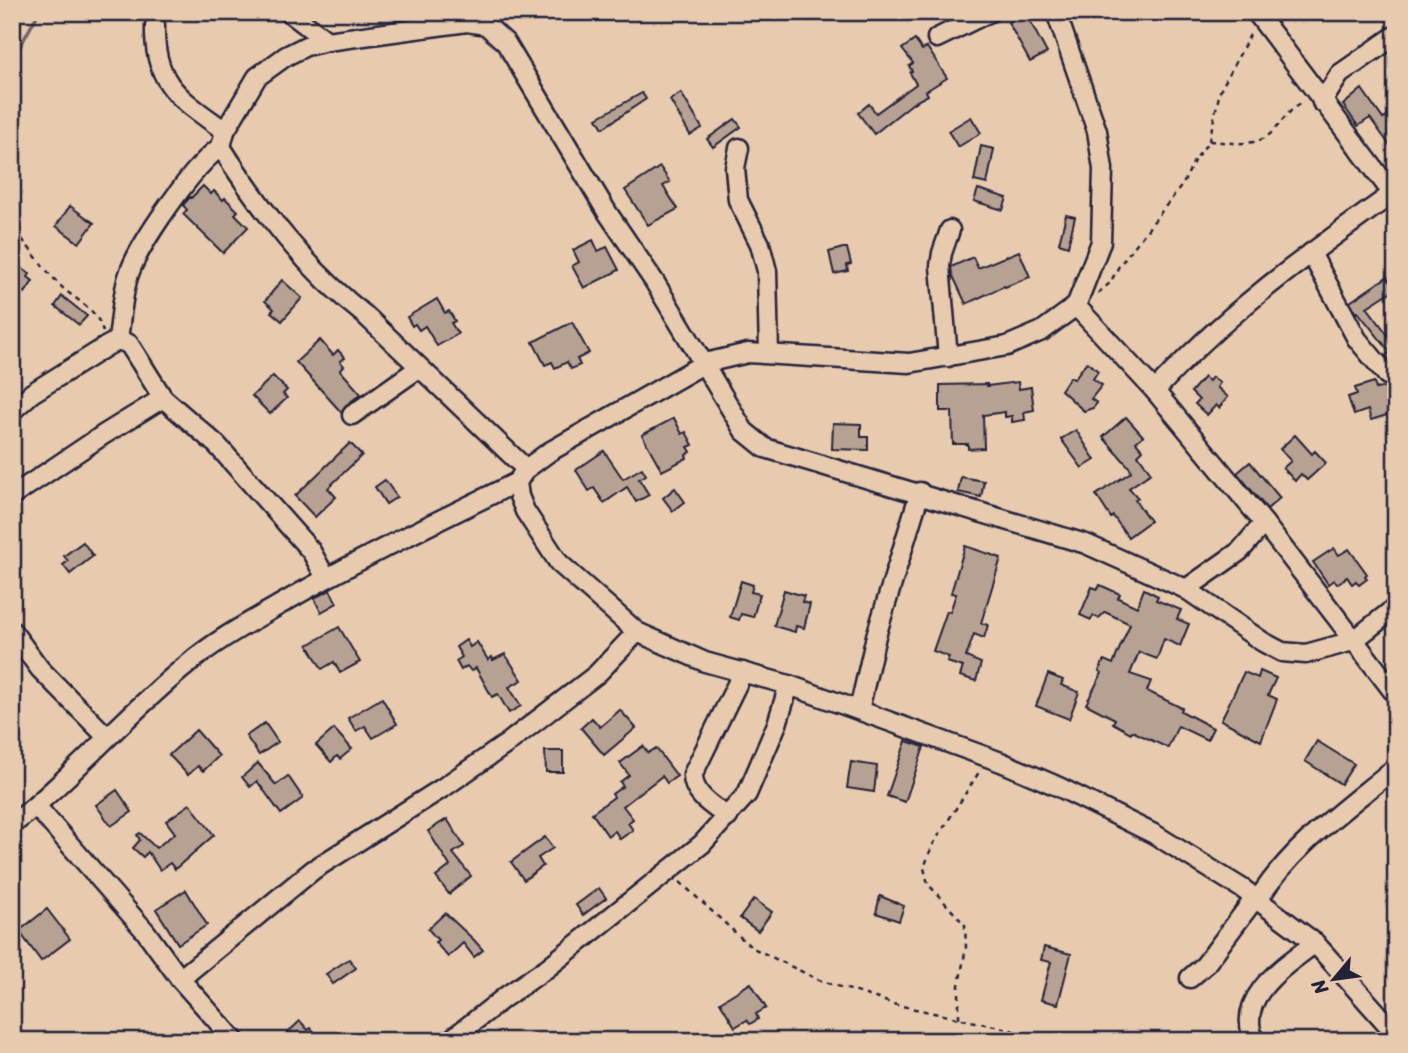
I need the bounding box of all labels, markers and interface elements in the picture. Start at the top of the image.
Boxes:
north arrow [1300,944,1370,1014]
text: N [1302,973,1338,1002]

